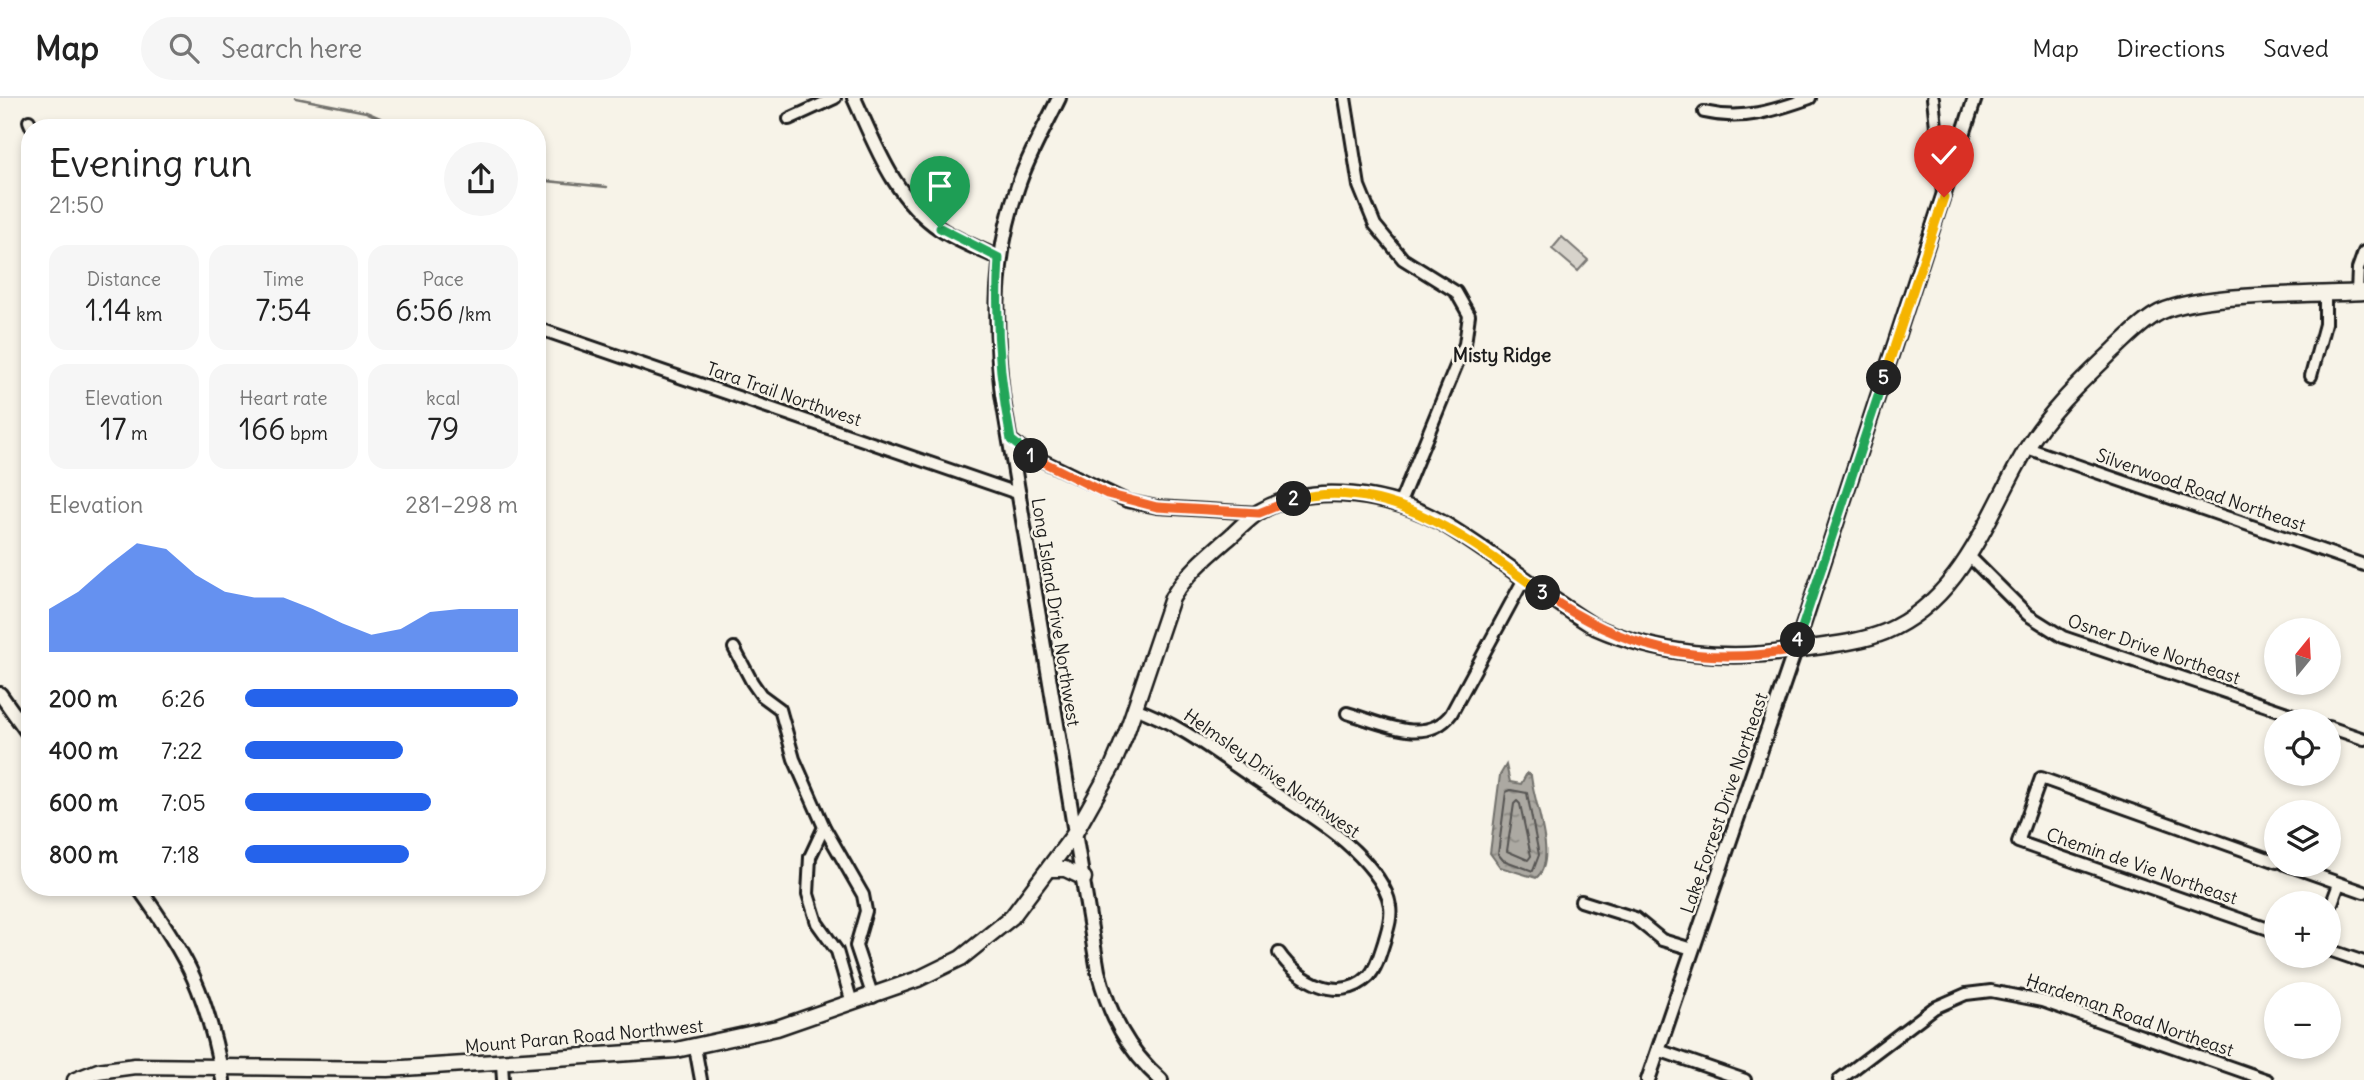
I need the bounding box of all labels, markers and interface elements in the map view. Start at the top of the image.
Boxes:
search box [141,17,631,80]
text: Map [35,27,99,69]
icon: search [165,29,203,67]
text: Search here [221,32,362,65]
text: Map [2032,33,2079,63]
text: Directions [2117,33,2225,63]
text: Saved [2263,33,2329,63]
pin [1914,125,1974,197]
icon: check [1925,136,1963,174]
text: Evening run [49,140,252,187]
button: share [444,142,518,216]
pin [910,156,970,228]
icon: arrive [921,167,959,205]
text: 21:50 [49,190,104,219]
text: Distance [87,267,161,291]
text: Time [263,267,304,291]
text: Pace [423,267,464,291]
text: 1.14 [85,291,131,329]
text: 7:54 [255,291,312,329]
text: 6:56 [395,291,454,329]
text: km [131,302,162,326]
text: /km [454,302,491,326]
district label: Misty Ridge [1453,343,1551,367]
street label: Tara Trail Northwest [703,357,865,431]
pin: 5 [1867,360,1902,396]
text: 5 [1878,365,1889,389]
text: Elevation [85,386,163,410]
text: Heart rate [239,386,328,410]
text: kcal [426,386,460,410]
text: 17 [100,410,127,448]
text: 166 [239,410,286,448]
text: 79 [427,410,459,448]
text: m [127,421,148,445]
text: bpm [286,421,328,445]
pin: 1 [1014,438,1048,474]
text: 1 [1027,443,1034,467]
street label: Silverwood Road Northeast [2093,443,2309,537]
pin: 2 [1276,482,1312,516]
text: 2 [1288,486,1299,510]
text: Elevation [49,490,143,519]
text: 281–298 m [405,490,518,519]
street label: Long Island Drive Northwest [1027,496,1085,728]
pin: 3 [1526,575,1560,610]
text: 3 [1537,580,1548,604]
street label: Osner Drive Northeast [2065,609,2243,689]
north arrow [2264,618,2342,695]
map controls [2264,618,2341,1059]
pin: 4 [1780,622,1815,658]
text: 4 [1792,627,1803,651]
text: 200 m [49,684,118,713]
text: 6:26 [161,684,205,713]
street label: Lake Forrest Drive Northeast [1675,690,1773,916]
street label: Helmsley Drive Northwest [1179,703,1365,843]
button: locate [2264,709,2341,786]
text: 400 m [49,736,118,765]
text: 7:22 [161,736,203,765]
text: 600 m [49,788,118,817]
text: 7:05 [161,788,206,817]
button: layers [2264,800,2341,877]
street label: Chemin de Vie Northeast [2043,822,2241,910]
text: 800 m [49,840,118,869]
text: 7:18 [161,840,200,869]
button: + [2264,891,2341,968]
street label: Hardeman Road Northeast [2023,969,2237,1061]
button: − [2264,982,2341,1059]
street label: Mount Paran Road Northwest [464,1014,704,1058]

